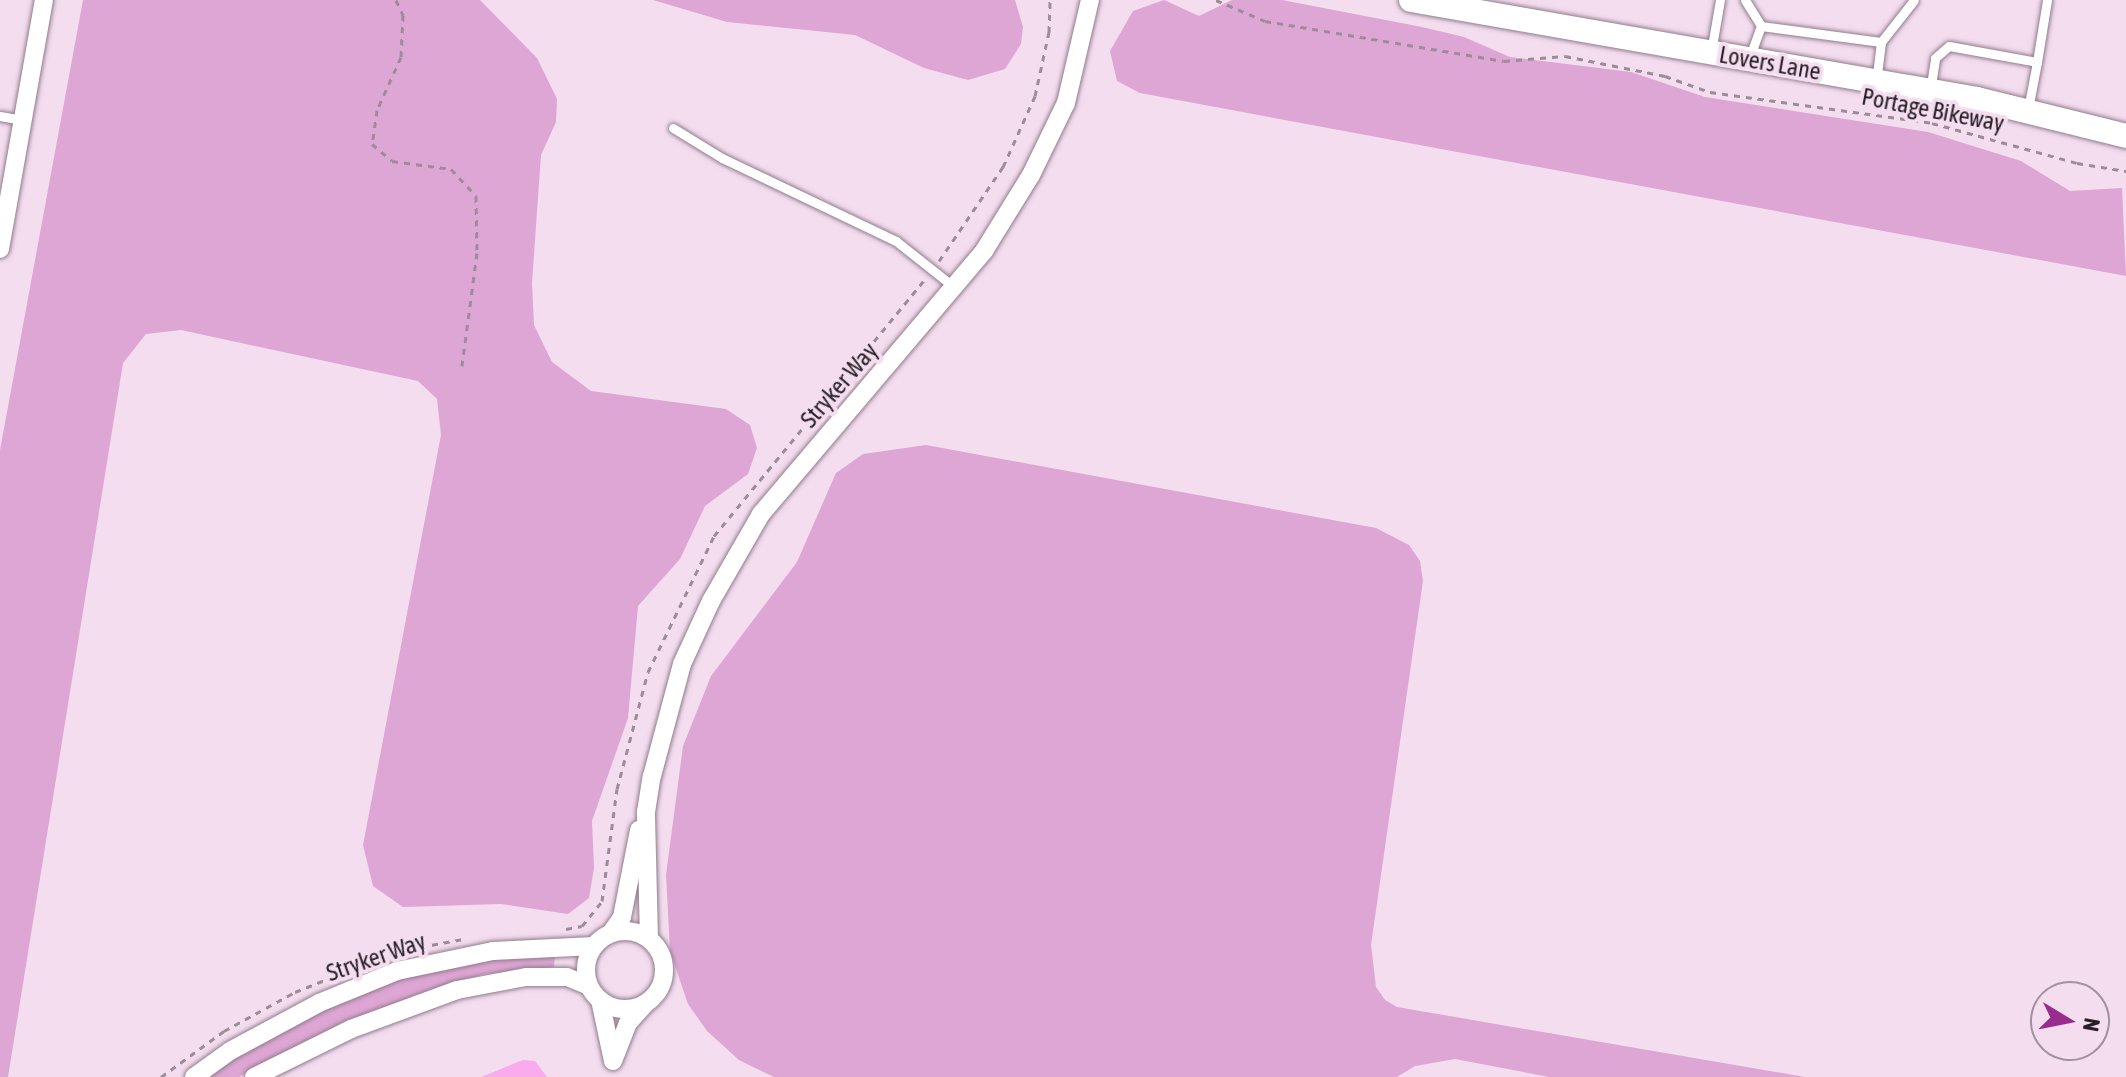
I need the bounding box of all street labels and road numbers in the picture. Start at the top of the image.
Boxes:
street label: Lovers Lane [1717,40,1823,86]
street label: Portage Bikeway [1859,82,2007,138]
street label: Stryker Way [794,337,884,433]
street label: Stryker Way [323,927,429,987]

